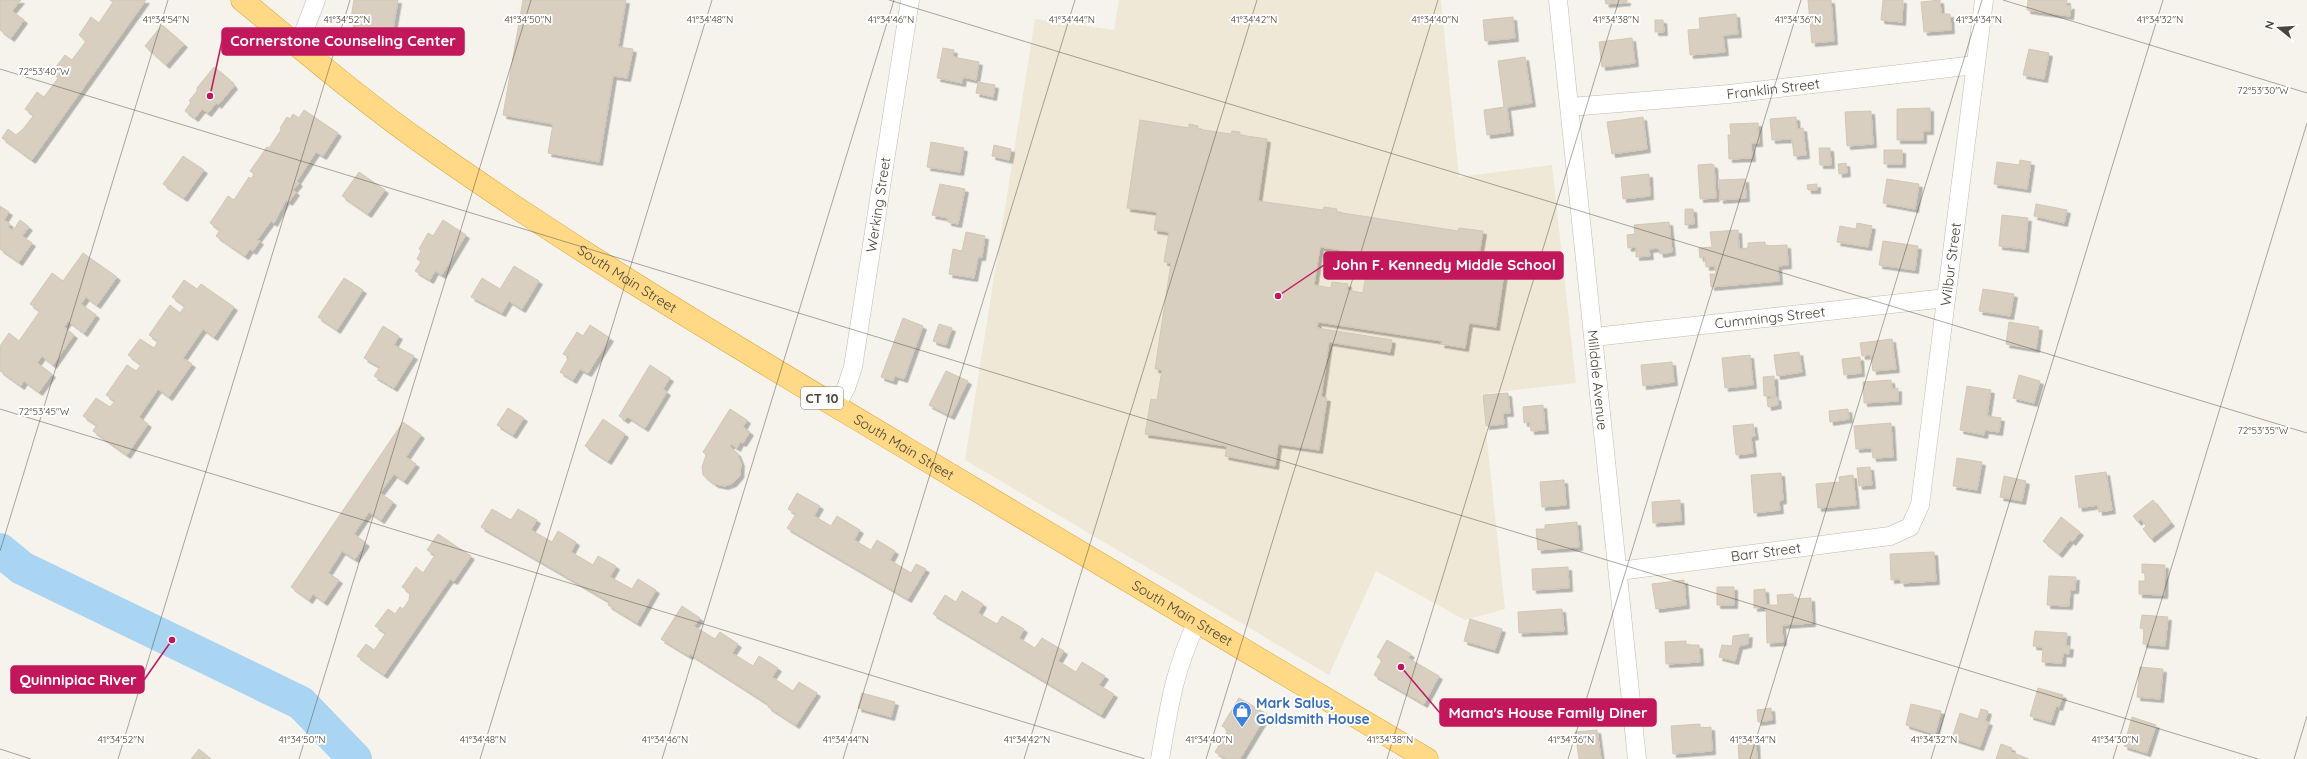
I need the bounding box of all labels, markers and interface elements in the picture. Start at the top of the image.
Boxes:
north arrow [2259,8,2299,48]
text: 41°34'54"N [143,13,189,26]
text: 41°34'52"N [324,13,370,26]
text: 41°34'50"N [504,13,552,26]
text: 41°34'48"N [687,13,733,26]
text: 41°34'46"N [868,13,914,26]
text: 41°34'44"N [1049,13,1095,26]
text: 41°34'42"N [1231,13,1277,26]
text: 41°34'40"N [1412,13,1459,26]
text: 41°34'38"N [1593,13,1639,26]
text: 41°34'36"N [1775,13,1821,26]
text: 41°34'34"N [1956,13,2002,26]
text: 41°34'32"N [2137,13,2183,26]
text: N [2262,19,2277,31]
callout: Cornerstone Counseling Center [222,28,464,55]
text: Cornerstone Counseling Center [230,31,456,50]
text: 72°53'40"W [18,65,70,78]
street label: Franklin Street [1726,74,1821,103]
text: 72°53'30"W [2237,84,2289,97]
street label: Werking Street [862,156,895,254]
street label: Wilbur Street [1936,221,1965,307]
street label: South Main Street [574,241,680,317]
callout: John F. Kennedy Middle School [1324,252,1563,279]
text: John F. Kennedy Middle School [1332,255,1556,274]
street label: Cummings Street [1714,302,1826,333]
street label: Milldale Avenue [1583,329,1612,431]
road number: CT 10 [801,387,843,409]
text: 72°53'45"W [19,405,70,418]
street label: South Main Street [850,410,958,484]
text: 72°53'35"W [2238,424,2289,437]
street label: Barr Street [1730,539,1802,565]
street label: South Main Street [1129,576,1236,650]
callout: Quinnipiac River [11,666,144,693]
text: Quinnipiac River [19,670,137,689]
place label: Mark Salus, Goldsmith House [1256,694,1370,728]
callout: Mama's House Family Diner [1440,699,1656,726]
shop icon: Mark Salus, Goldsmith House [1231,700,1253,728]
text: Mama's House Family Diner [1448,703,1648,722]
text: 41°34'52"N [98,733,144,746]
text: 41°34'50"N [278,733,326,746]
text: 41°34'48"N [460,733,506,746]
text: 41°34'46"N [642,733,688,746]
text: 41°34'44"N [823,733,869,746]
text: 41°34'42"N [1004,733,1050,746]
text: 41°34'40"N [1186,733,1233,746]
text: 41°34'38"N [1367,733,1413,746]
text: 41°34'36"N [1548,733,1594,746]
text: 41°34'34"N [1730,733,1776,746]
text: 41°34'32"N [1911,733,1957,746]
text: 41°34'30"N [2092,733,2138,746]

